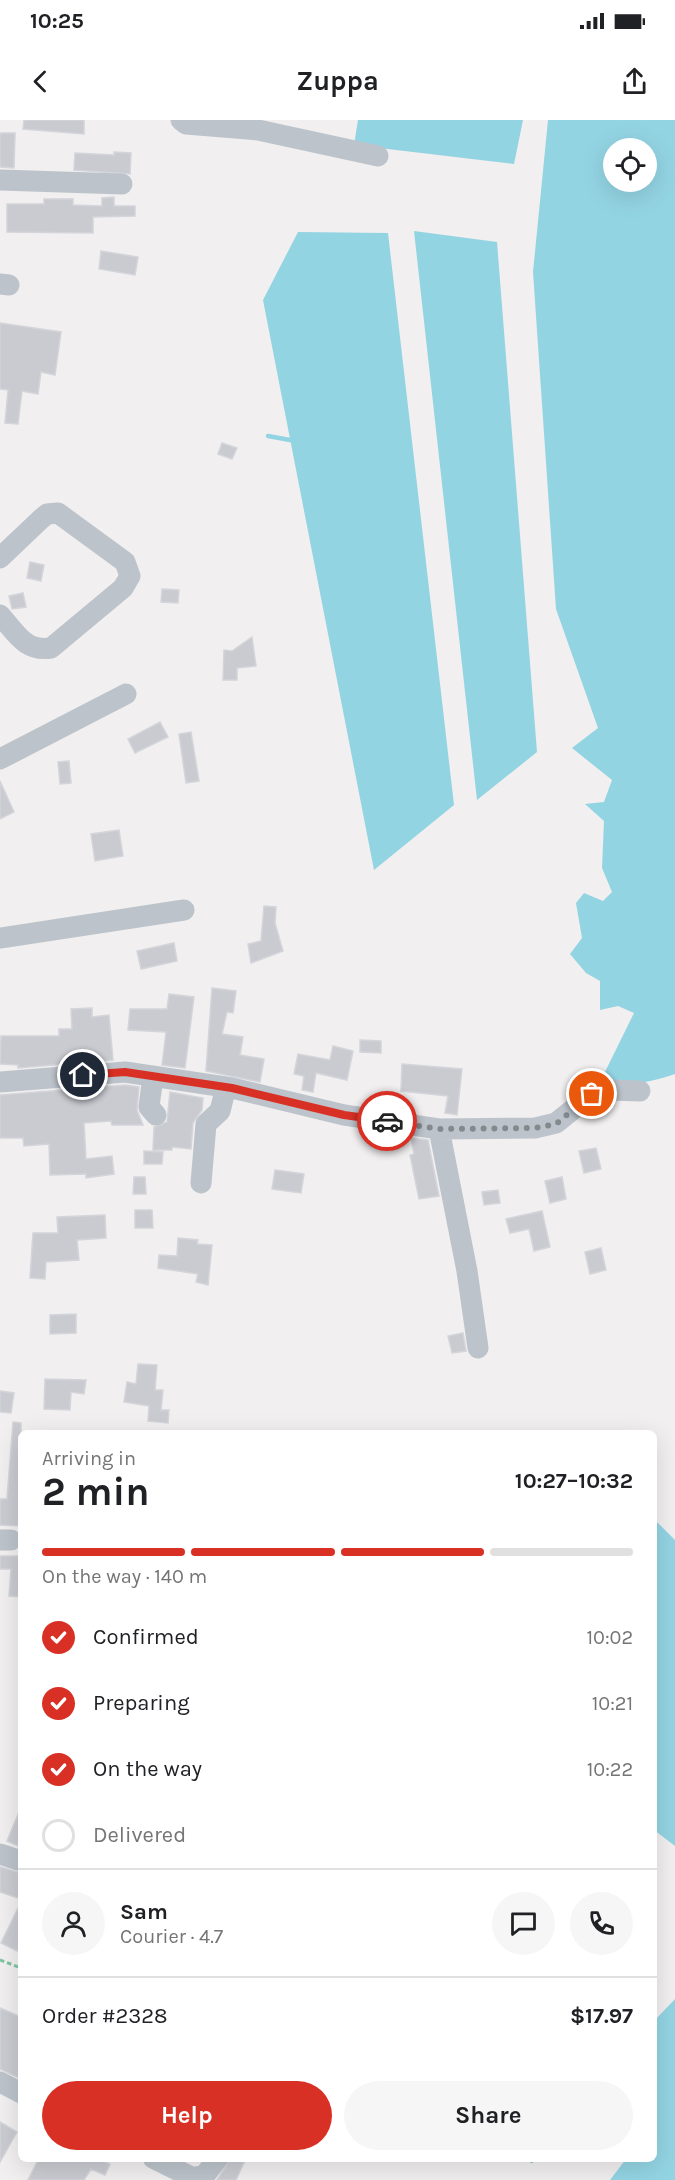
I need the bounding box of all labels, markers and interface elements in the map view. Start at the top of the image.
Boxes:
text: 10:25 [30,8,84,34]
icon: back [24,65,57,98]
text: Zuppa [296,65,379,97]
icon: share [618,65,651,98]
map controls [603,138,657,192]
button: locate [603,138,657,192]
pin [57,1049,108,1100]
icon: home [66,1058,99,1091]
pin [566,1068,617,1119]
icon: bag [575,1077,608,1110]
courier [357,1091,417,1151]
icon: car [371,1105,404,1138]
text: Arriving in [42,1447,136,1470]
text: 10:27–10:32 [515,1468,633,1494]
text: 2 min [42,1469,150,1515]
text: On the way · 140 m [42,1565,207,1588]
icon: check [42,1621,75,1654]
text: Confirmed [93,1624,199,1650]
text: 10:02 [586,1626,633,1649]
icon: check [42,1687,75,1720]
text: Preparing [93,1690,190,1716]
text: 10:21 [592,1692,633,1715]
icon: check [42,1753,75,1786]
text: On the way [93,1756,202,1782]
text: 10:22 [587,1758,633,1781]
text: Delivered [93,1822,186,1848]
button: person [42,1892,105,1955]
button: chat [492,1892,555,1955]
button: phone [570,1892,633,1955]
text: Sam [120,1899,168,1925]
text: Courier · 4.7 [120,1925,223,1948]
text: Order #2328 [42,2003,167,2029]
text: $17.97 [570,2003,633,2029]
button: Help [42,2081,332,2150]
button: Share [344,2081,633,2150]

